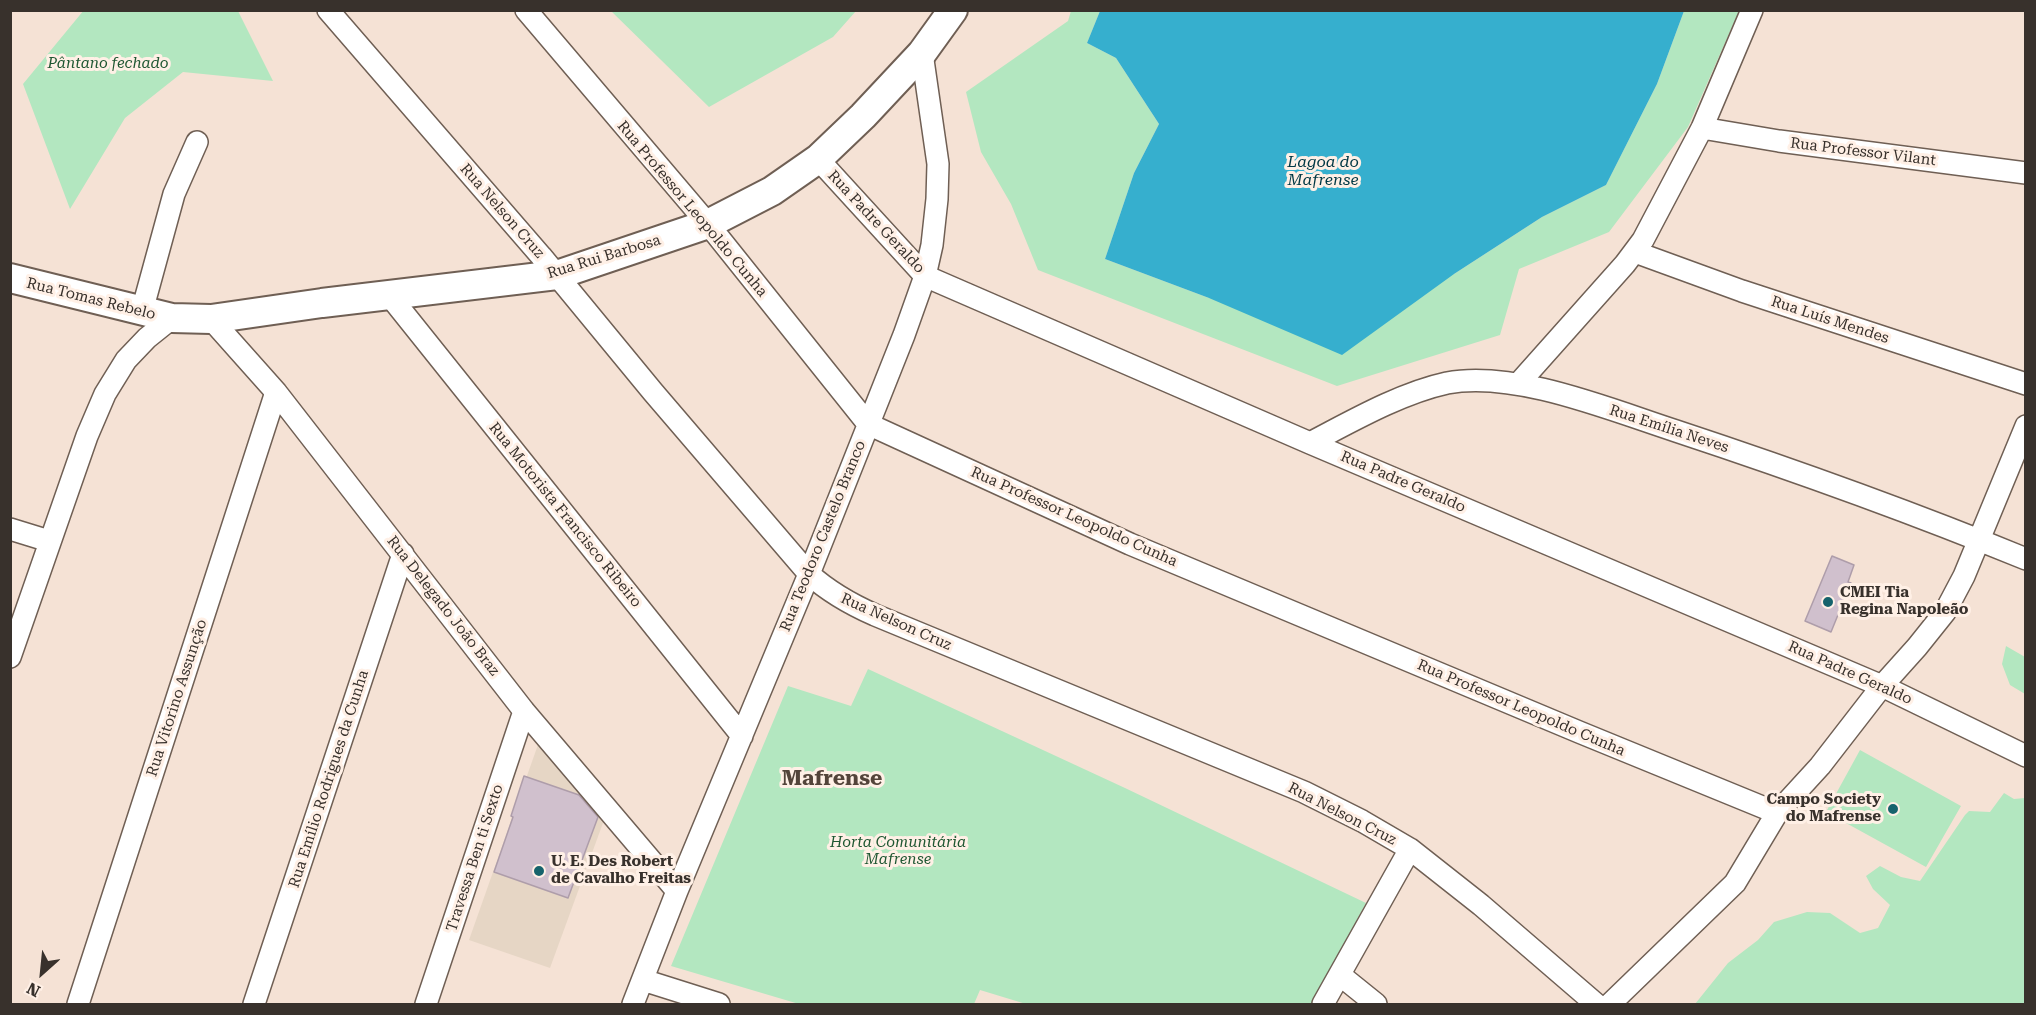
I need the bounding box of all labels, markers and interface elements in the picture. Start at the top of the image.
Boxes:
park label: Pântano fechado [47,55,169,73]
street label: Rua Professor Leopoldo Cunha [613,117,771,301]
street label: Rua Professor Vilant [1789,134,1937,170]
water label: Lagoa do Mafrense [1287,152,1359,190]
street label: Rua Nelson Cruz [456,160,548,262]
street label: Rua Padre Geraldo [824,167,928,277]
street label: Rua Rui Barbosa [545,231,663,283]
street label: Rua Tomas Rebelo [25,274,157,324]
street label: Rua Luís Mendes [1769,292,1891,348]
street label: Rua Emília Neves [1607,401,1731,457]
street label: Rua Motorista Francisco Ribeiro [485,419,645,611]
street label: Rua Teodoro Castelo Branco [776,438,870,634]
street label: Rua Padre Geraldo [1338,448,1468,516]
street label: Rua Professor Leopoldo Cunha [968,463,1180,571]
street label: Rua Delegado João Braz [383,533,503,679]
place label: CMEI Tia Regina Napoleão [1840,584,1969,619]
street label: Rua Nelson Cruz [838,590,954,654]
marker: CMEI Tia Regina Napoleão [1821,595,1835,609]
street label: Rua Vitorino Assunção [143,617,211,779]
street label: Rua Padre Geraldo [1785,638,1915,708]
street label: Rua Professor Leopoldo Cunha [1414,656,1628,760]
street label: Rua Emílio Rodrigues da Cunha [285,668,373,890]
district label: Mafrense [782,766,882,792]
street label: Rua Nelson Cruz [1285,779,1399,849]
street label: Travessa Ben ti Sexto [443,782,507,934]
place label: Campo Society do Mafrense [1766,791,1881,826]
marker: Campo Society do Mafrense [1886,802,1900,816]
park label: Horta Comunitária Mafrense [830,834,966,869]
place label: U. E. Des Robert de Cavalho Freitas [551,853,691,888]
marker: U. E. Des Robert de Cavalho Freitas [532,864,546,878]
north arrow [12,943,72,1003]
text: N [24,978,43,1001]

